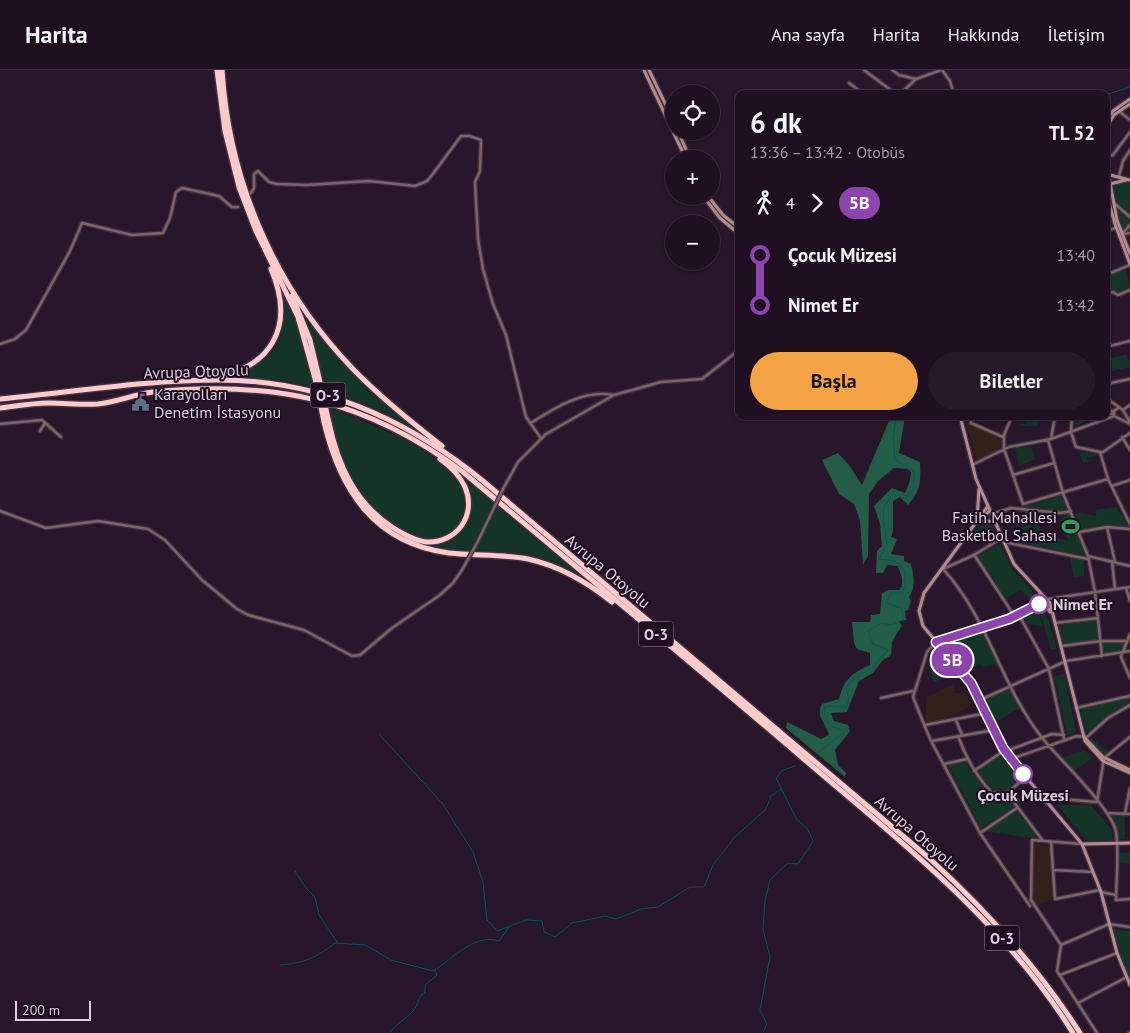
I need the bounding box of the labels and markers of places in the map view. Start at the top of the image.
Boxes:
place label: Karayolları Denetim İstasyonu [154,384,281,422]
public building icon: Karayolları Denetim İstasyonu [130,393,150,413]
place label: Fatih Mahallesi Basketbol Sahası [942,507,1057,545]
sports icon: Fatih Mahallesi Basketbol Sahası [1061,516,1081,536]
marker: Nimet Er [1029,594,1049,614]
place label: Nimet Er [1053,594,1113,614]
marker: Çocuk Müzesi [1013,764,1033,784]
place label: Çocuk Müzesi [977,785,1069,805]

